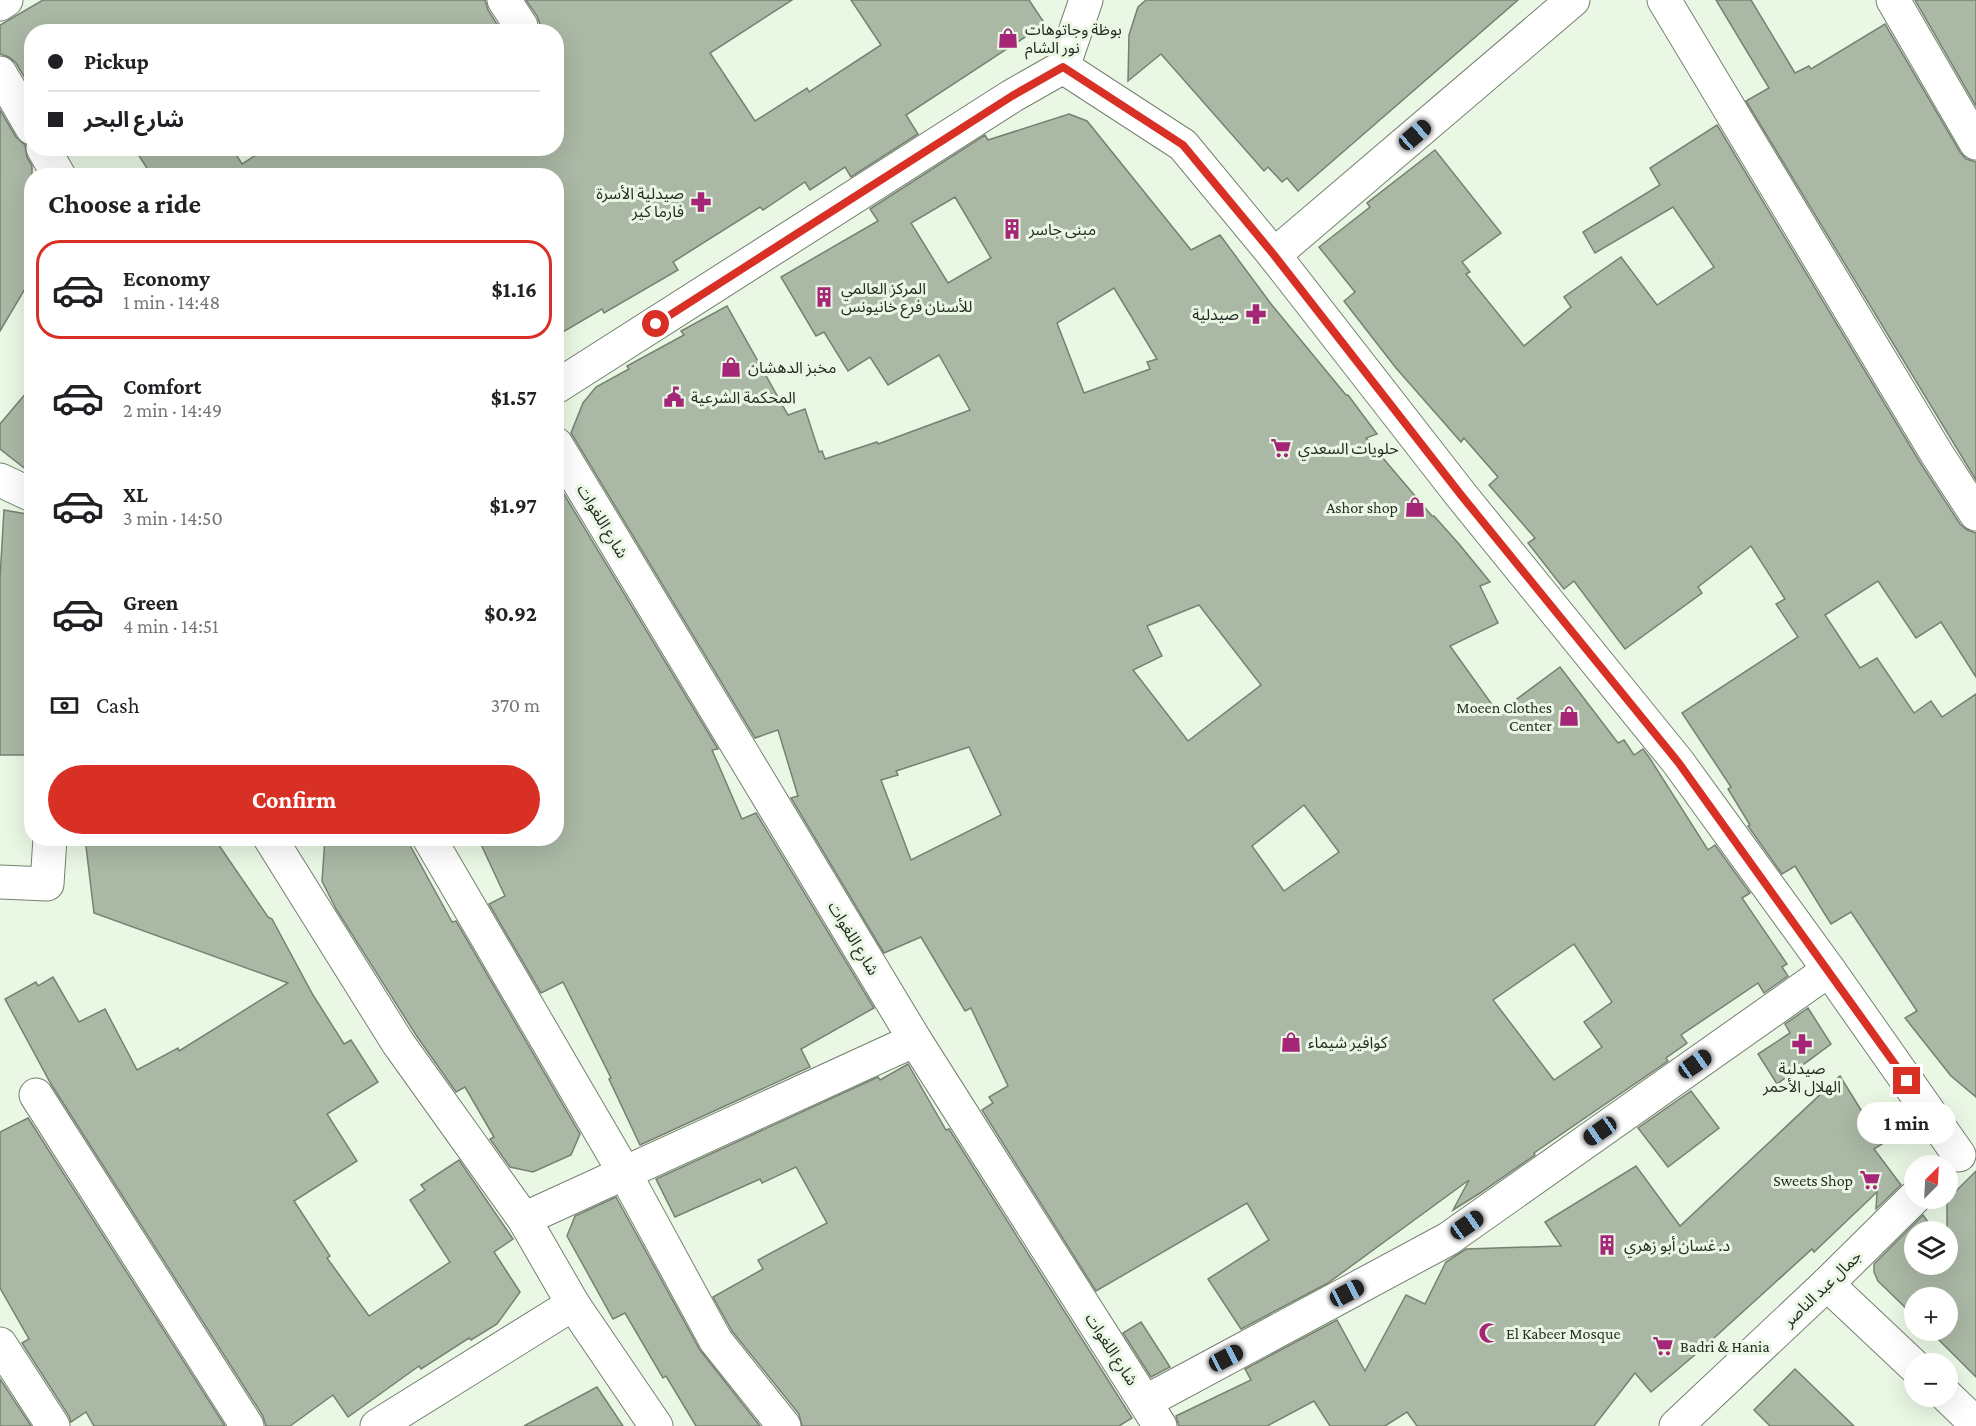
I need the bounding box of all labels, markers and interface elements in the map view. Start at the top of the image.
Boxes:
place label: بوظة وجاتوهات نور الشام [1025,21,1122,60]
shop icon: بوظة وجاتوهات نور الشام [996,26,1020,50]
text: Pickup [84,49,149,74]
text: شارع البحر [84,107,184,132]
car [1396,116,1434,154]
place label: صيدلية الأسرة فارما كير [596,185,684,221]
text: Choose a ride [48,189,201,219]
pharmacy icon: صيدلية الأسرة فارما كير [689,190,713,214]
building icon: مبنى جاسر [1000,217,1024,241]
place label: مبنى جاسر [1028,221,1096,239]
icon: car [51,263,105,317]
text: Economy [123,266,210,291]
text: $1.16 [491,277,537,302]
place label: المركز العالمي للأسنان فرع خانيونس [841,280,973,319]
building icon: المركز العالمي للأسنان فرع خانيونس [812,285,836,309]
text: 1 min · 14:48 [123,291,220,313]
pharmacy icon: صيدلية [1244,302,1268,326]
place label: صيدلية [1192,306,1239,323]
route start [642,310,669,337]
shop icon: مخبز الدهشان [719,355,743,379]
place label: مخبز الدهشان [748,359,836,377]
icon: car [51,371,105,425]
text: Comfort [123,374,201,399]
text: $1.57 [491,385,537,410]
public building icon: المحكمة الشرعية [662,385,686,409]
place label: المحكمة الشرعية [691,389,796,407]
text: 2 min · 14:49 [123,399,222,421]
supermarket icon: حلويات السعدي [1269,436,1293,460]
place label: حلويات السعدي [1298,440,1399,461]
icon: car [51,479,105,533]
text: XL [123,482,148,507]
street label: شارع اللغوات [571,482,631,563]
text: $1.97 [490,493,537,518]
shop icon: Ashor shop [1403,495,1427,519]
place label: Ashor shop [1326,499,1398,517]
text: 3 min · 14:50 [123,507,223,529]
icon: car [51,587,105,641]
text: Green [123,590,179,615]
text: $0.92 [484,601,537,626]
text: 4 min · 14:51 [123,615,219,637]
icon: cash [48,689,81,722]
text: Cash [96,693,140,718]
text: 370 m [491,694,540,716]
place label: Moeen Clothes Center [1456,699,1552,734]
shop icon: Moeen Clothes Center [1557,704,1581,728]
button: Confirm [48,765,540,834]
street label: شارع اللغوات [822,899,882,980]
shop icon: كوافير شيماء [1279,1030,1303,1054]
pharmacy icon: صيدلية الهلال الأحمر [1790,1032,1814,1056]
place label: كوافير شيماء [1308,1034,1388,1052]
car [1675,1046,1715,1082]
place label: صيدلية الهلال الأحمر [1762,1060,1841,1097]
route end [1893,1067,1920,1094]
callout: 1 min [1858,1102,1956,1144]
text: 1 min [1884,1112,1929,1134]
car [1580,1113,1620,1149]
north arrow [1904,1155,1958,1209]
map controls [1904,1155,1958,1407]
supermarket icon: Sweets Shop [1858,1168,1882,1192]
place label: Sweets Shop [1773,1172,1853,1190]
car [1447,1207,1487,1243]
button: layers [1904,1221,1958,1275]
building icon: د. غسان أبو زهري [1595,1233,1619,1257]
place label: د. غسان أبو زهري [1624,1236,1730,1258]
street label: جمال عبد الناصر [1779,1247,1866,1332]
car [1327,1277,1367,1309]
button: + [1904,1287,1958,1341]
street label: شارع اللغوات [1079,1310,1141,1391]
mosque icon: El Kabeer Mosque [1477,1321,1501,1345]
place label: El Kabeer Mosque [1506,1325,1621,1343]
supermarket icon: Badri & Hania [1651,1334,1675,1358]
place label: Badri & Hania [1680,1338,1770,1355]
car [1206,1342,1246,1374]
button: − [1904,1353,1958,1407]

